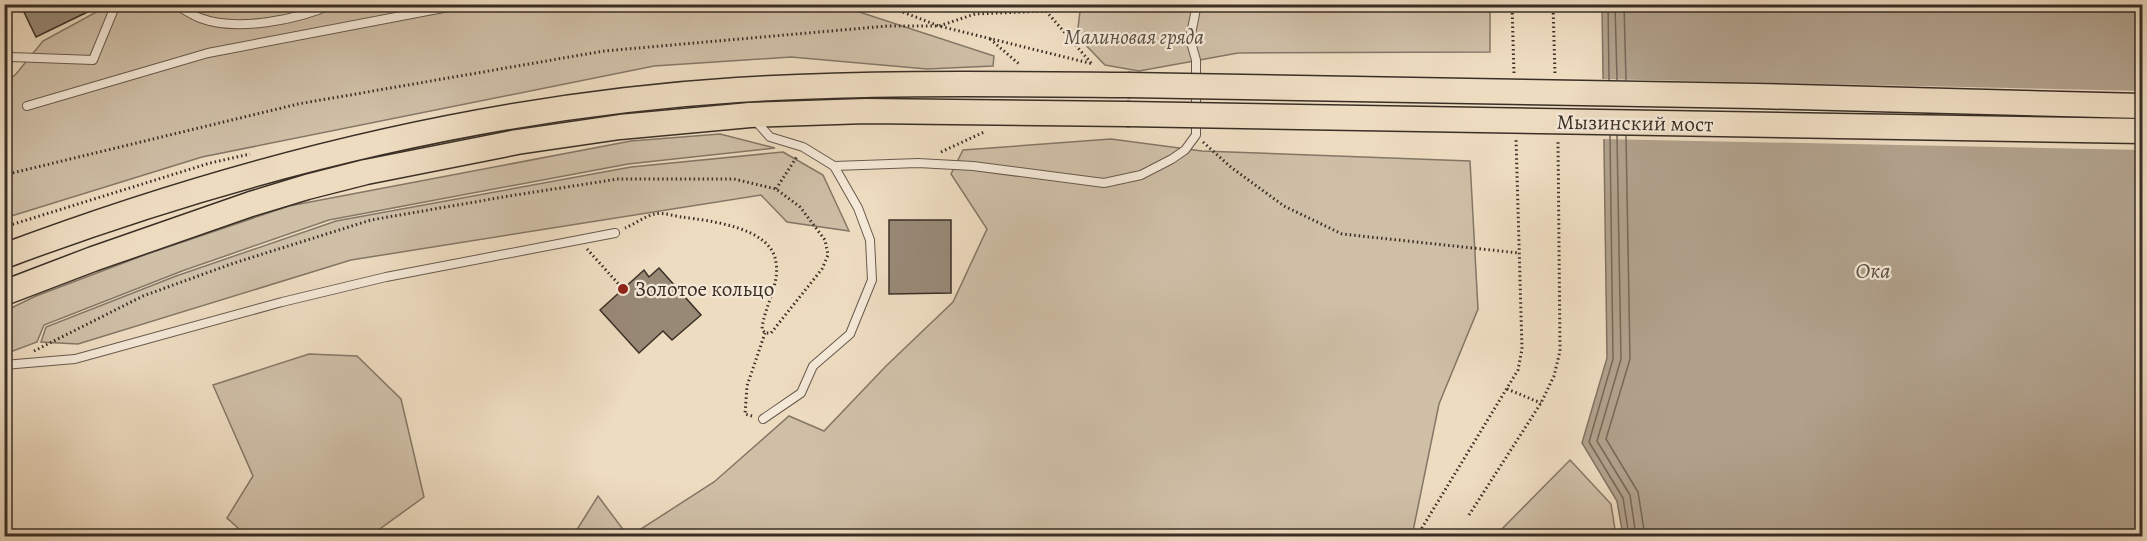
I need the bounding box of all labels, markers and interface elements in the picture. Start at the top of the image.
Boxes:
park label: Малиновая гряда [1064,23,1204,51]
street label: Мызинский мост [1556,108,1714,138]
water label: Ока [1856,256,1890,286]
place label: Золотое кольцо [635,275,774,303]
marker: Золотое кольцо [616,282,630,296]

